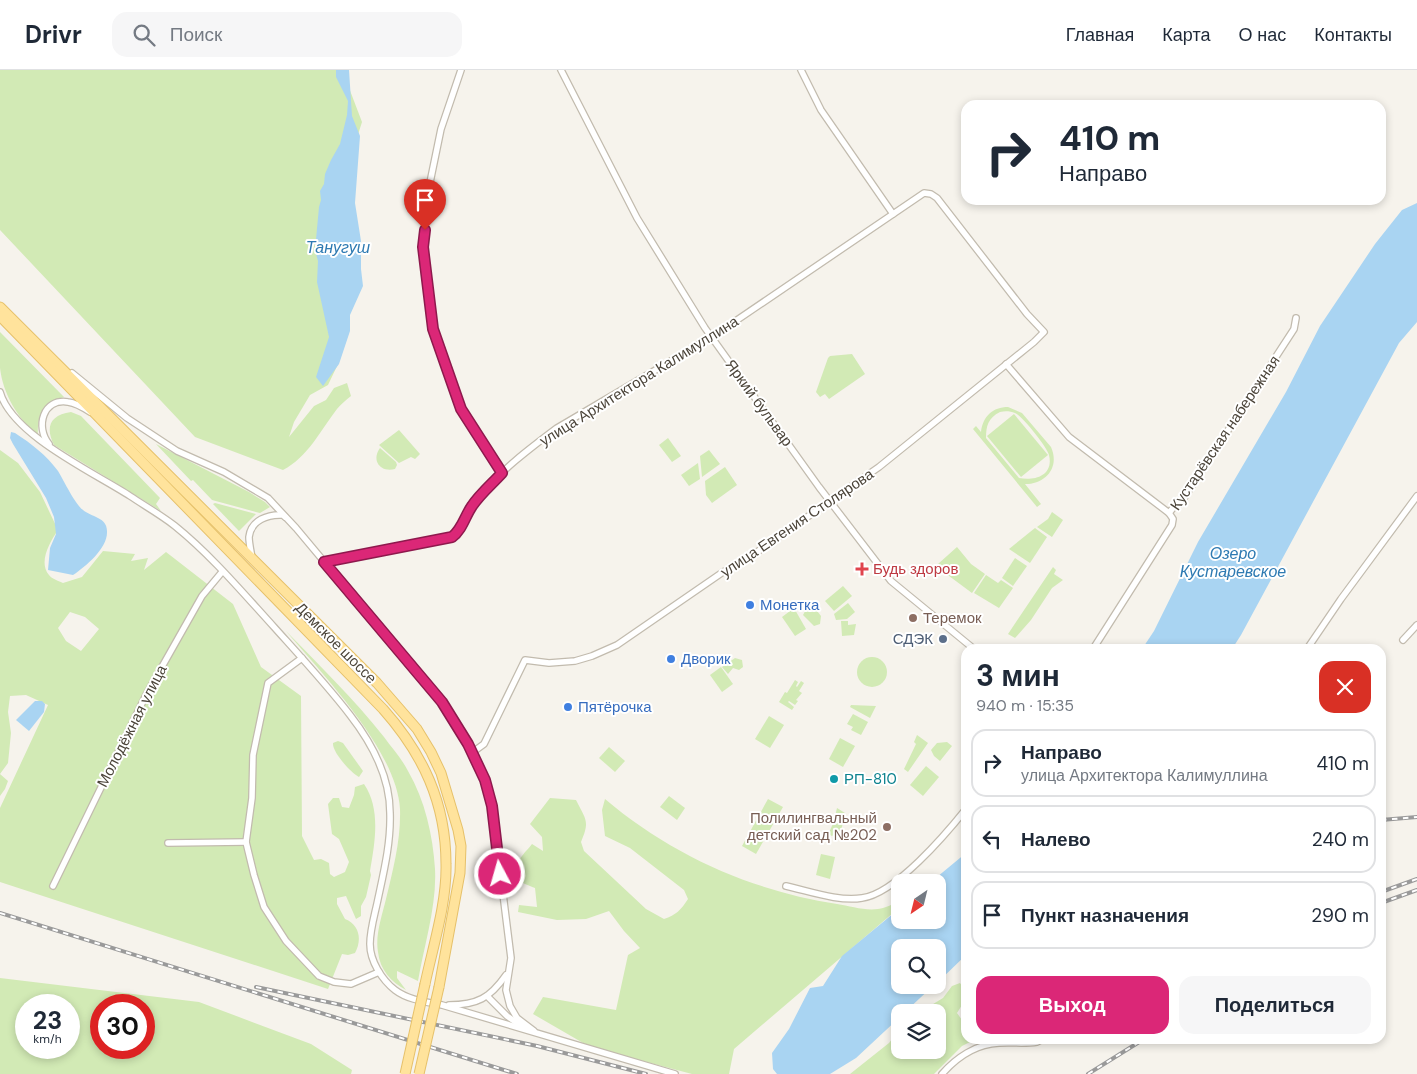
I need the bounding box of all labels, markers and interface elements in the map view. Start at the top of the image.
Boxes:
search box [112,12,462,57]
text: Drivr [25,19,82,50]
icon: search [130,21,158,49]
text: Поиск [170,22,222,47]
text: Главная [1066,23,1134,47]
text: Карта [1162,23,1211,47]
text: О нас [1239,23,1286,47]
text: Контакты [1314,23,1392,47]
text: 410 m [1059,115,1160,161]
icon: right [976,120,1041,185]
text: Направо [1059,159,1147,188]
pin [404,179,446,230]
icon: arrive [411,186,439,214]
water label: Танугуш [306,237,370,258]
street label: улица Архитектора Калимуллина [536,311,743,451]
street label: Кустарёвская набережная [1166,352,1284,514]
street label: Яркий бульвар [721,355,797,451]
street label: улица Евгения Столярова [716,464,878,582]
water label: Озеро Кустаревское [1180,543,1286,582]
place label: Будь здоров [873,559,958,579]
marker: Будь здоров [855,562,869,576]
place label: Монетка [760,595,820,615]
street label: Демское шоссе [291,598,381,688]
marker: Монетка [744,599,756,611]
place label: Теремок [923,608,982,628]
marker: Теремок [907,612,919,624]
place label: СДЭК [893,629,933,649]
marker: СДЭК [937,633,949,645]
place label: Дворик [681,649,731,669]
marker: Дворик [665,653,677,665]
text: 3 мин [976,656,1060,695]
street label: Молодёжная улица [93,661,172,791]
button: close [1319,661,1371,713]
text: 940 m · 15:35 [976,695,1074,716]
place label: Пятёрочка [578,697,652,717]
marker: Пятёрочка [562,701,574,713]
text: Направо [1021,740,1102,765]
icon: right [978,749,1006,777]
text: 410 m [1317,751,1369,776]
text: улица Архитектора Калимуллина [1021,765,1268,786]
place label: РП-810 [844,769,897,789]
marker: РП-810 [828,773,840,785]
place label: Полилингвальный детский сад №202 [747,808,877,845]
marker: Полилингвальный детский сад №202 [881,821,893,833]
icon: left [978,825,1006,853]
text: Налево [1021,827,1091,852]
text: 240 m [1312,827,1369,852]
position arrow [473,847,525,899]
north arrow [891,874,946,929]
map controls [891,874,946,1059]
icon: arrive [978,901,1006,929]
text: Пункт назначения [1021,903,1189,928]
text: 290 m [1311,903,1369,928]
button: search [891,939,946,994]
button: Выход [976,976,1169,1034]
button: Поделиться [1179,976,1371,1034]
speed limit sign: 30 [90,994,155,1059]
text: 23 [33,1004,62,1037]
button: layers [891,1004,946,1059]
text: km/h [33,1031,62,1047]

